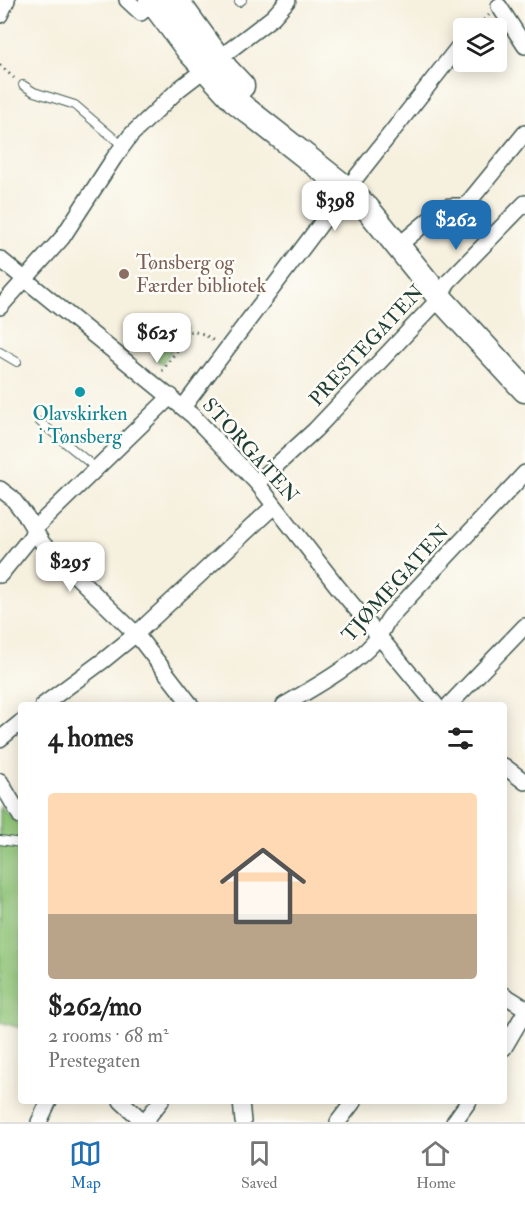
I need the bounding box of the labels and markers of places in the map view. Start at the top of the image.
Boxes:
pin: $398 [299,181,371,232]
pin: $262 [420,200,492,251]
place label: Tønsberg og Færder bibliotek [136,250,267,298]
marker: Tønsberg og Færder bibliotek [117,267,131,281]
pin: $625 [121,313,193,364]
marker: Olavskirken i Tønsberg [73,385,87,399]
place label: Olavskirken i Tønsberg [33,401,127,449]
pin: $295 [34,542,106,593]

